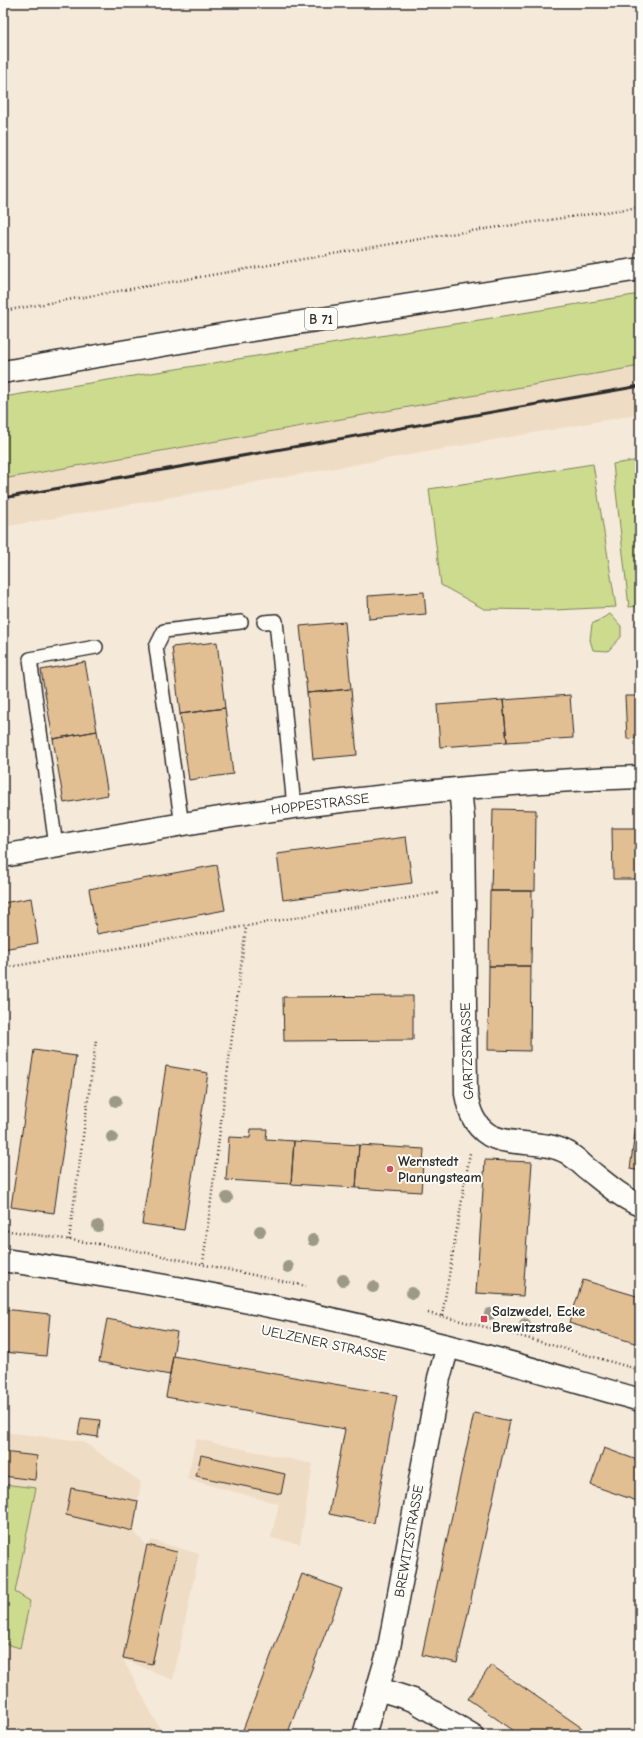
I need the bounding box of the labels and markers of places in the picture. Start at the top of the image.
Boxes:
place label: Wernstedt Planungsteam [398,1153,482,1186]
marker: Wernstedt Planungsteam [385,1164,395,1174]
place label: Salzwedel, Ecke Brewitzstraße [492,1303,585,1336]
marker: Salzwedel, Ecke Brewitzstraße [479,1314,489,1324]

